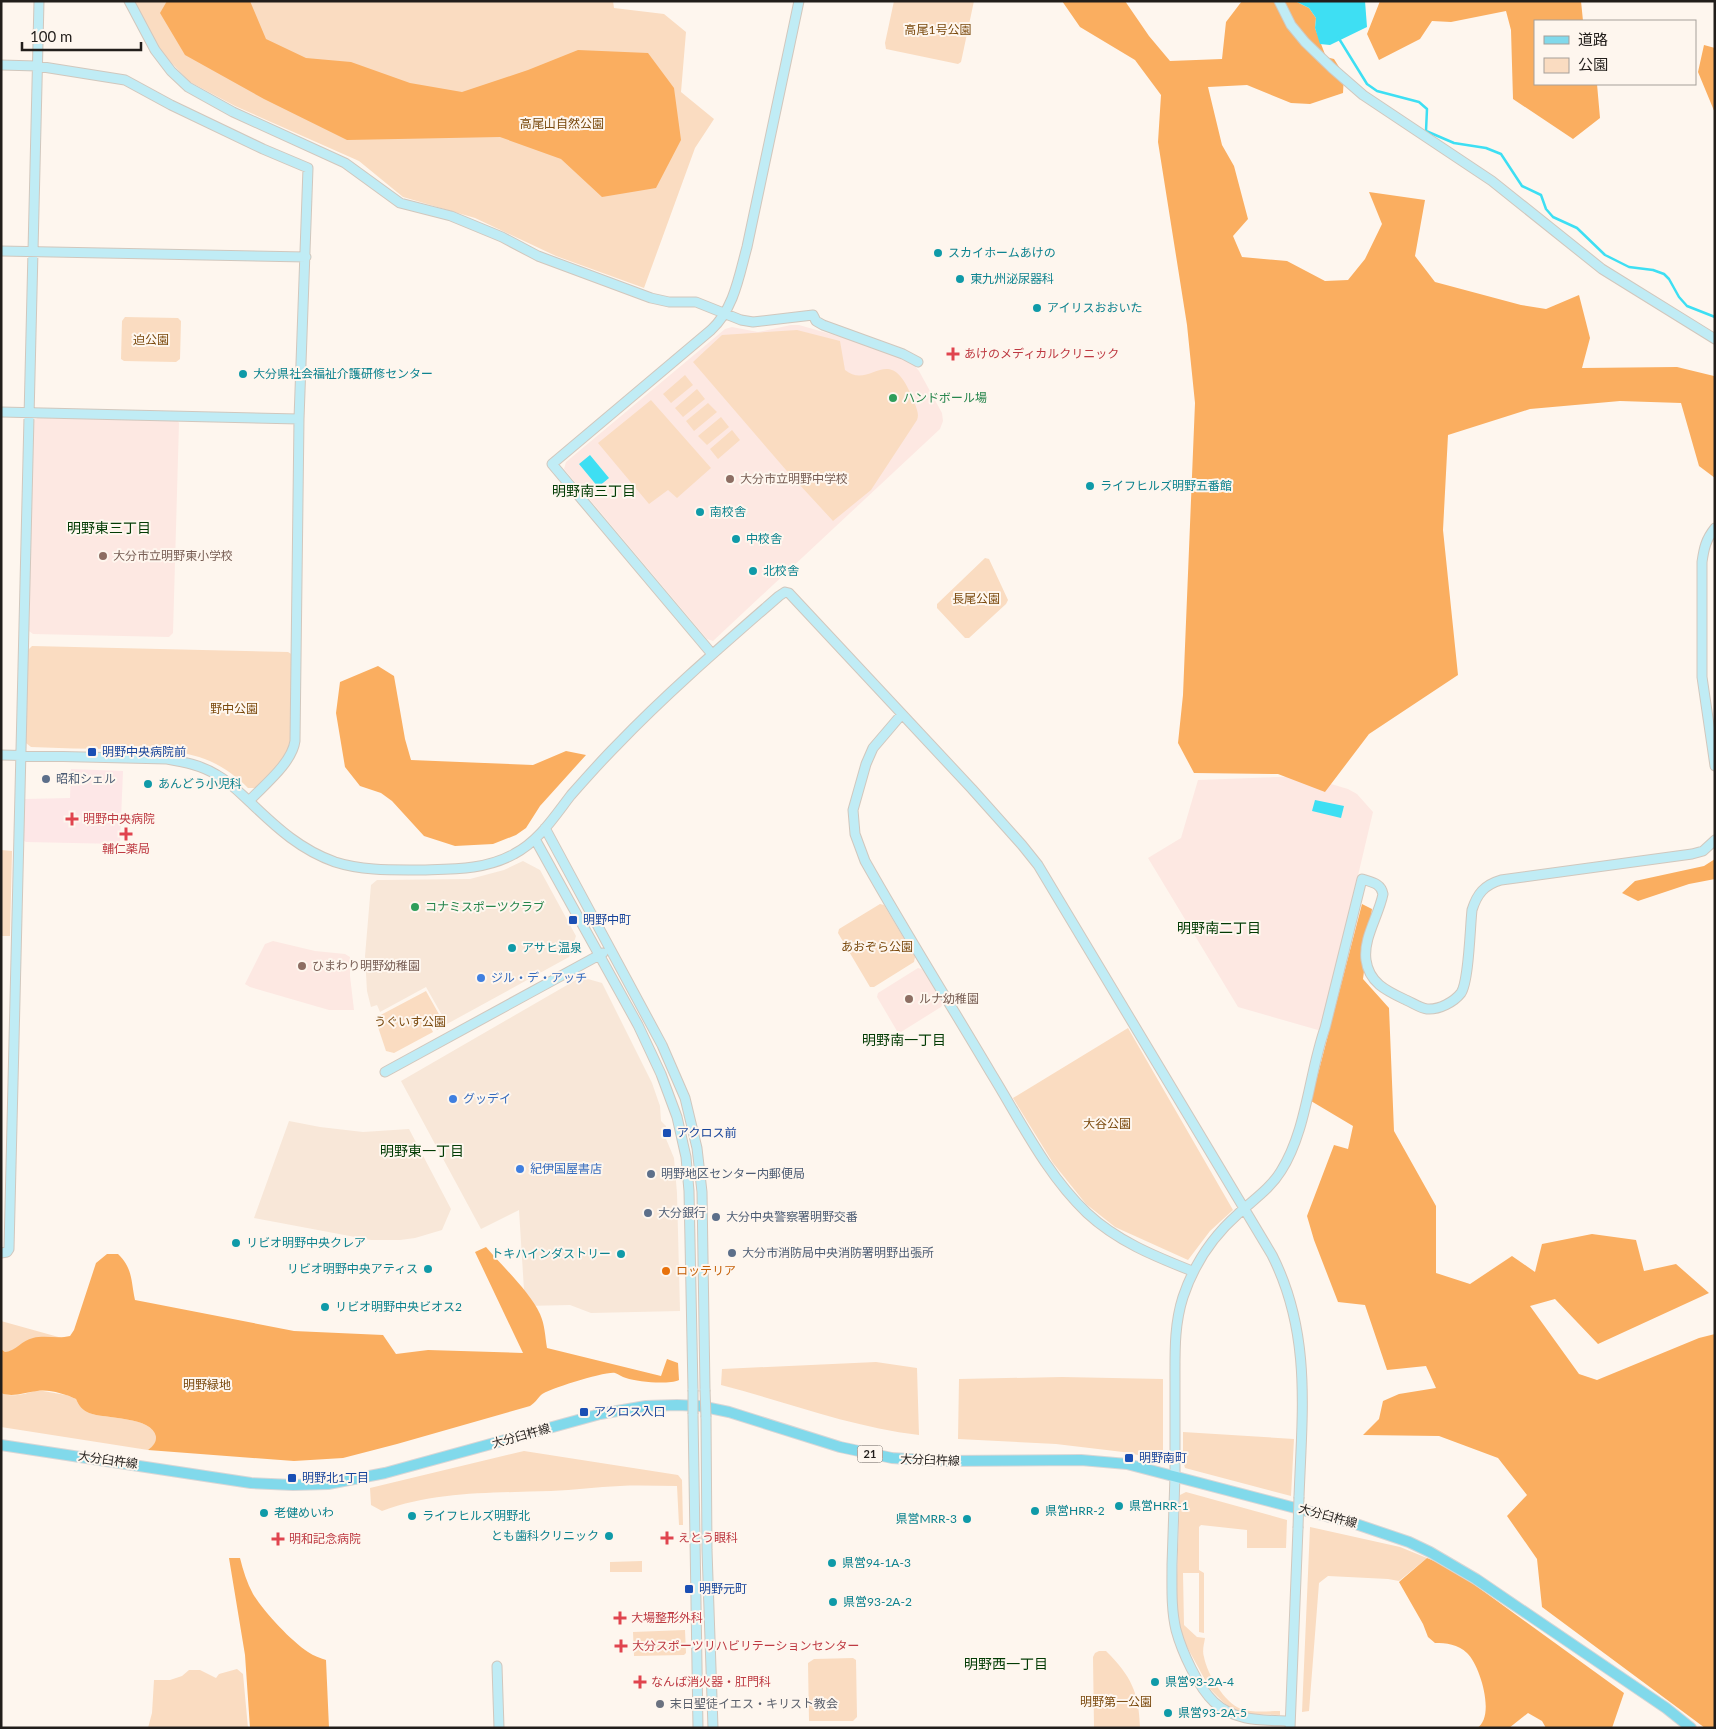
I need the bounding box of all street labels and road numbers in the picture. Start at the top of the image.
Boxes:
street label: 大分臼杵線 [490,1420,552,1451]
road number: 21 [858,1446,882,1462]
street label: 大分臼杵線 [77,1448,139,1471]
street label: 大分臼杵線 [900,1451,960,1468]
street label: 大分臼杵線 [1297,1501,1359,1531]

